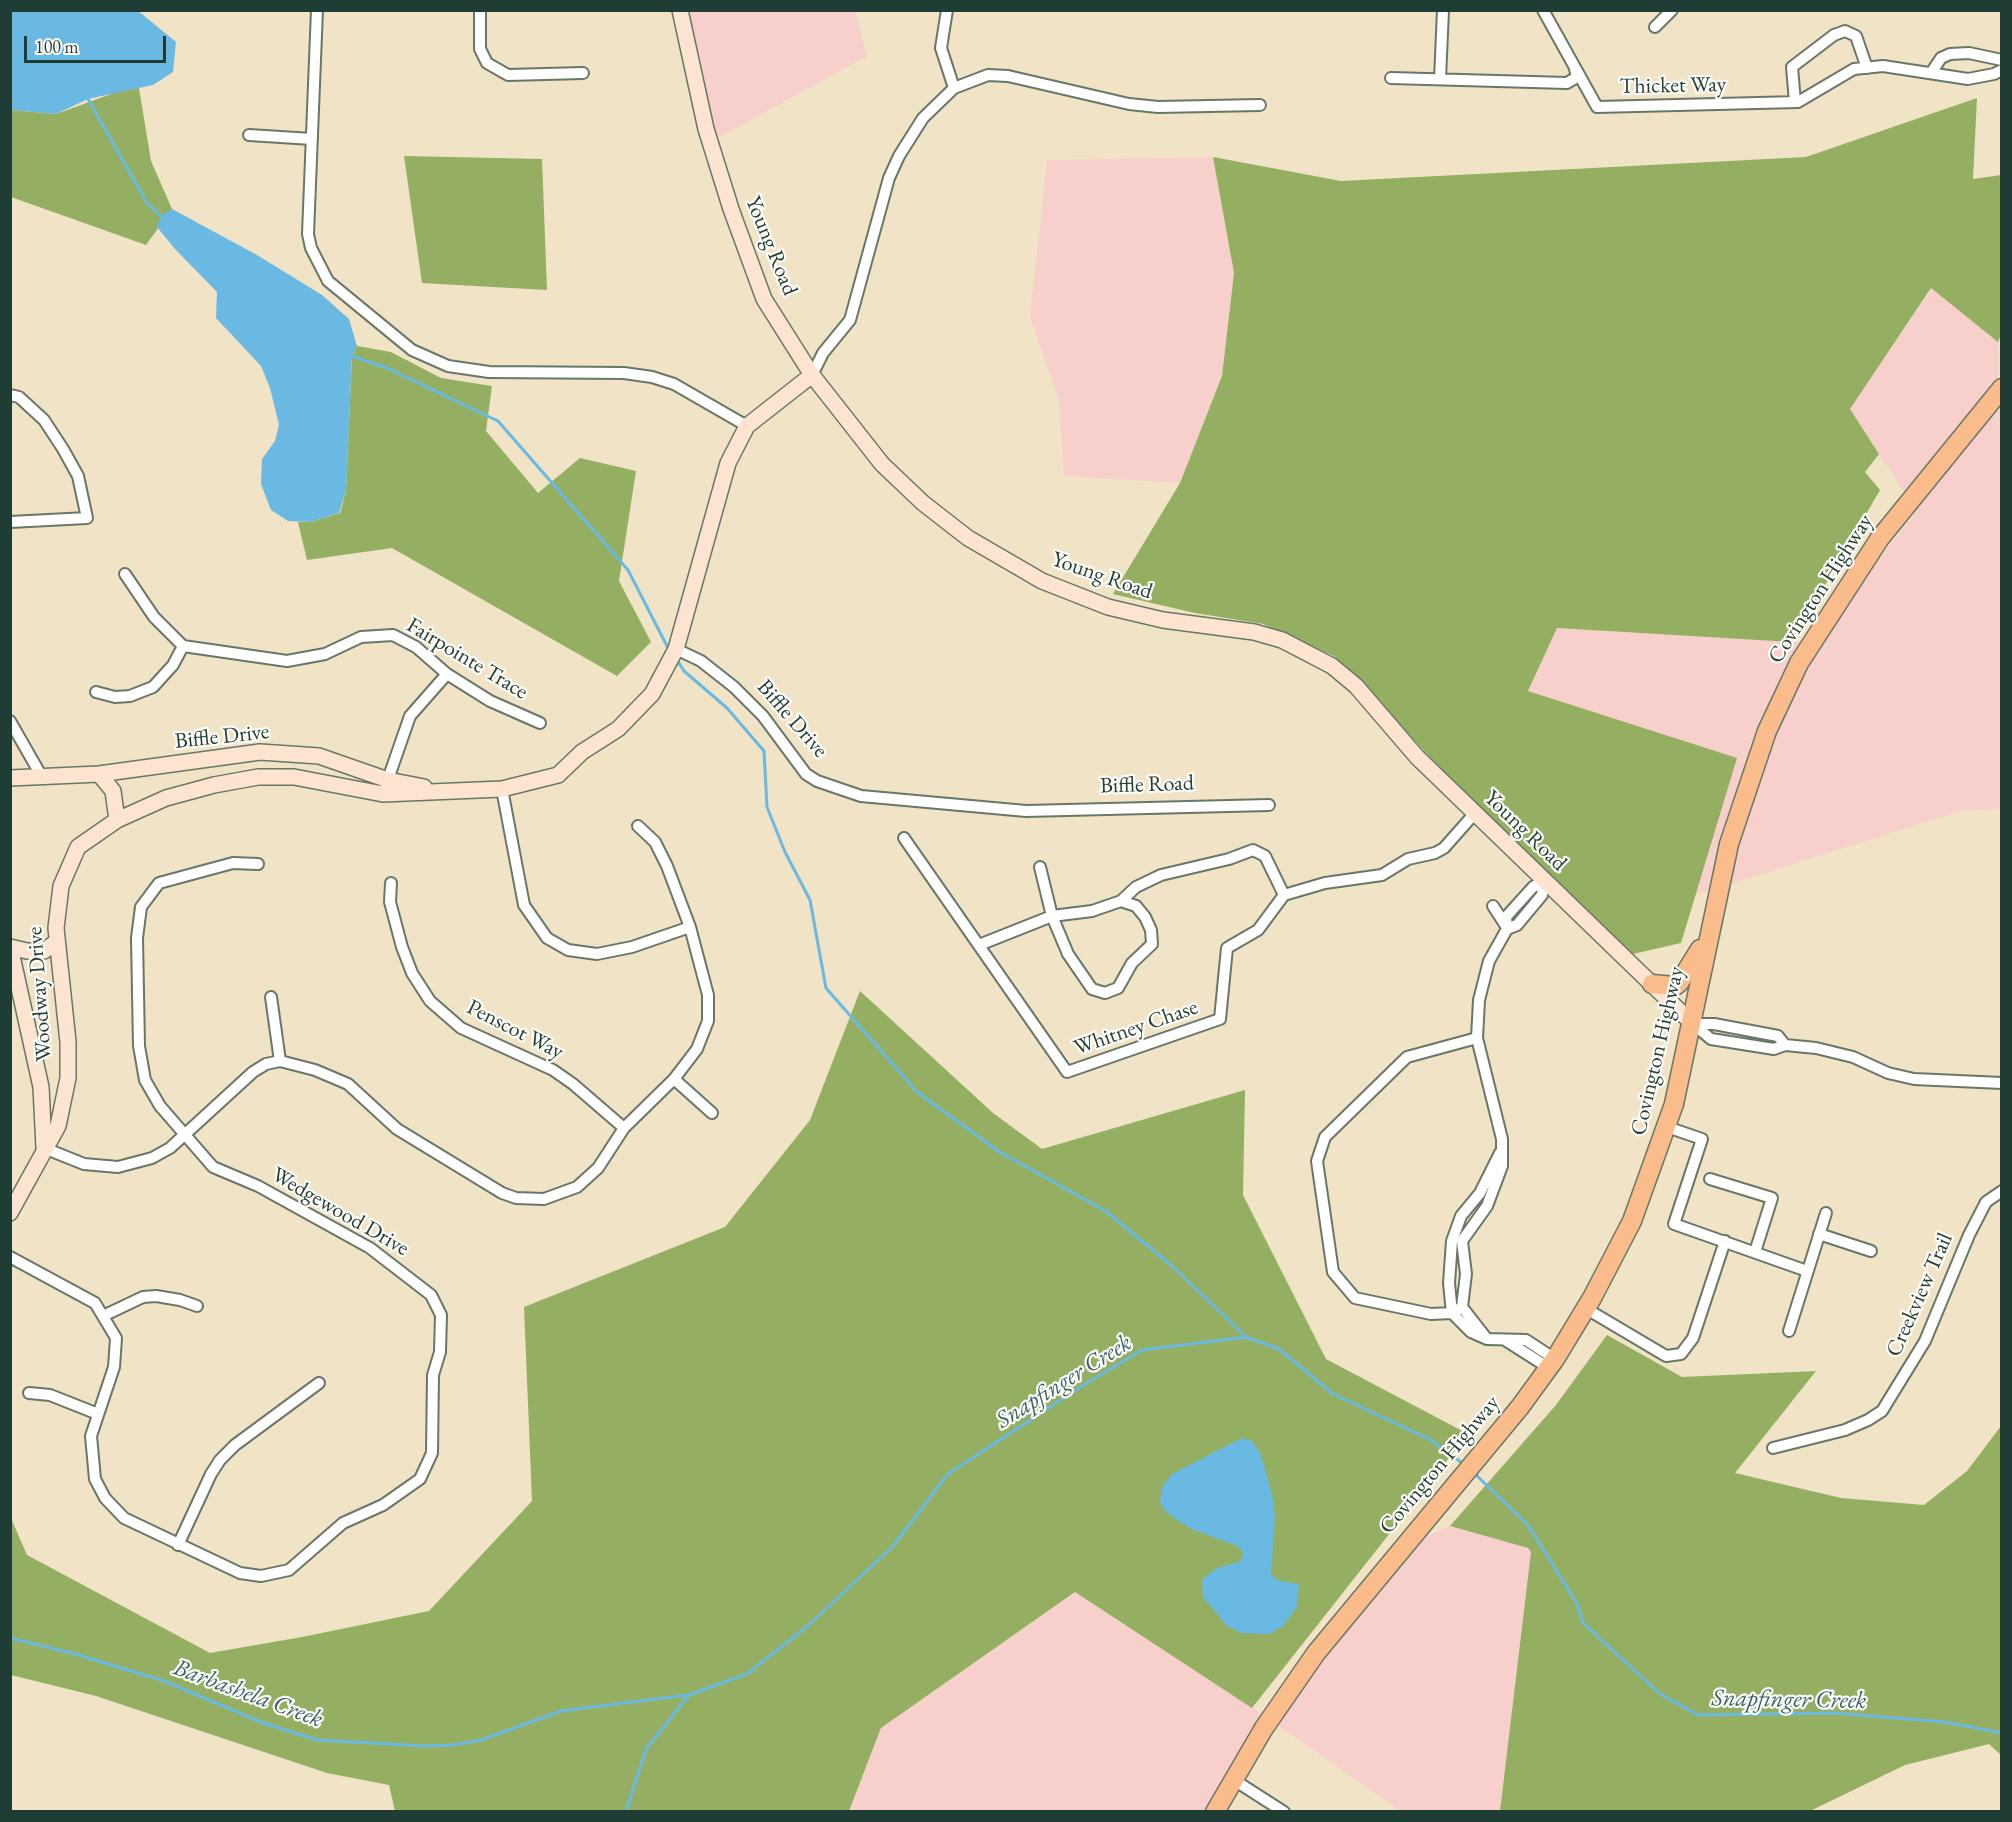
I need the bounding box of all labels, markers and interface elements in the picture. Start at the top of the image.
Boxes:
scale bar [27,24,170,62]
text: 100 m [35,35,79,58]
street label: Thicket Way [1619,72,1727,100]
street label: Young Road [739,193,803,299]
street label: Covington Highway [1763,509,1879,669]
street label: Young Road [1048,546,1156,606]
street label: Fairpointe Trace [401,612,533,706]
street label: Biffle Drive [751,674,833,764]
street label: Biffle Drive [173,719,271,755]
street label: Biffle Road [1100,770,1194,800]
street label: Young Road [1478,785,1572,877]
street label: Woodway Drive [22,926,58,1062]
street label: Covington Highway [1626,964,1690,1138]
street label: Penscot Way [462,994,568,1066]
street label: Whitney Chase [1071,994,1201,1062]
street label: Wedgewood Drive [267,1162,413,1262]
street label: Creekview Trail [1881,1229,1959,1361]
water label: Snapfinger Creek [991,1329,1137,1435]
street label: Covington Highway [1374,1390,1506,1540]
water label: Barbashela Creek [169,1654,327,1734]
water label: Snapfinger Creek [1711,1684,1867,1716]

